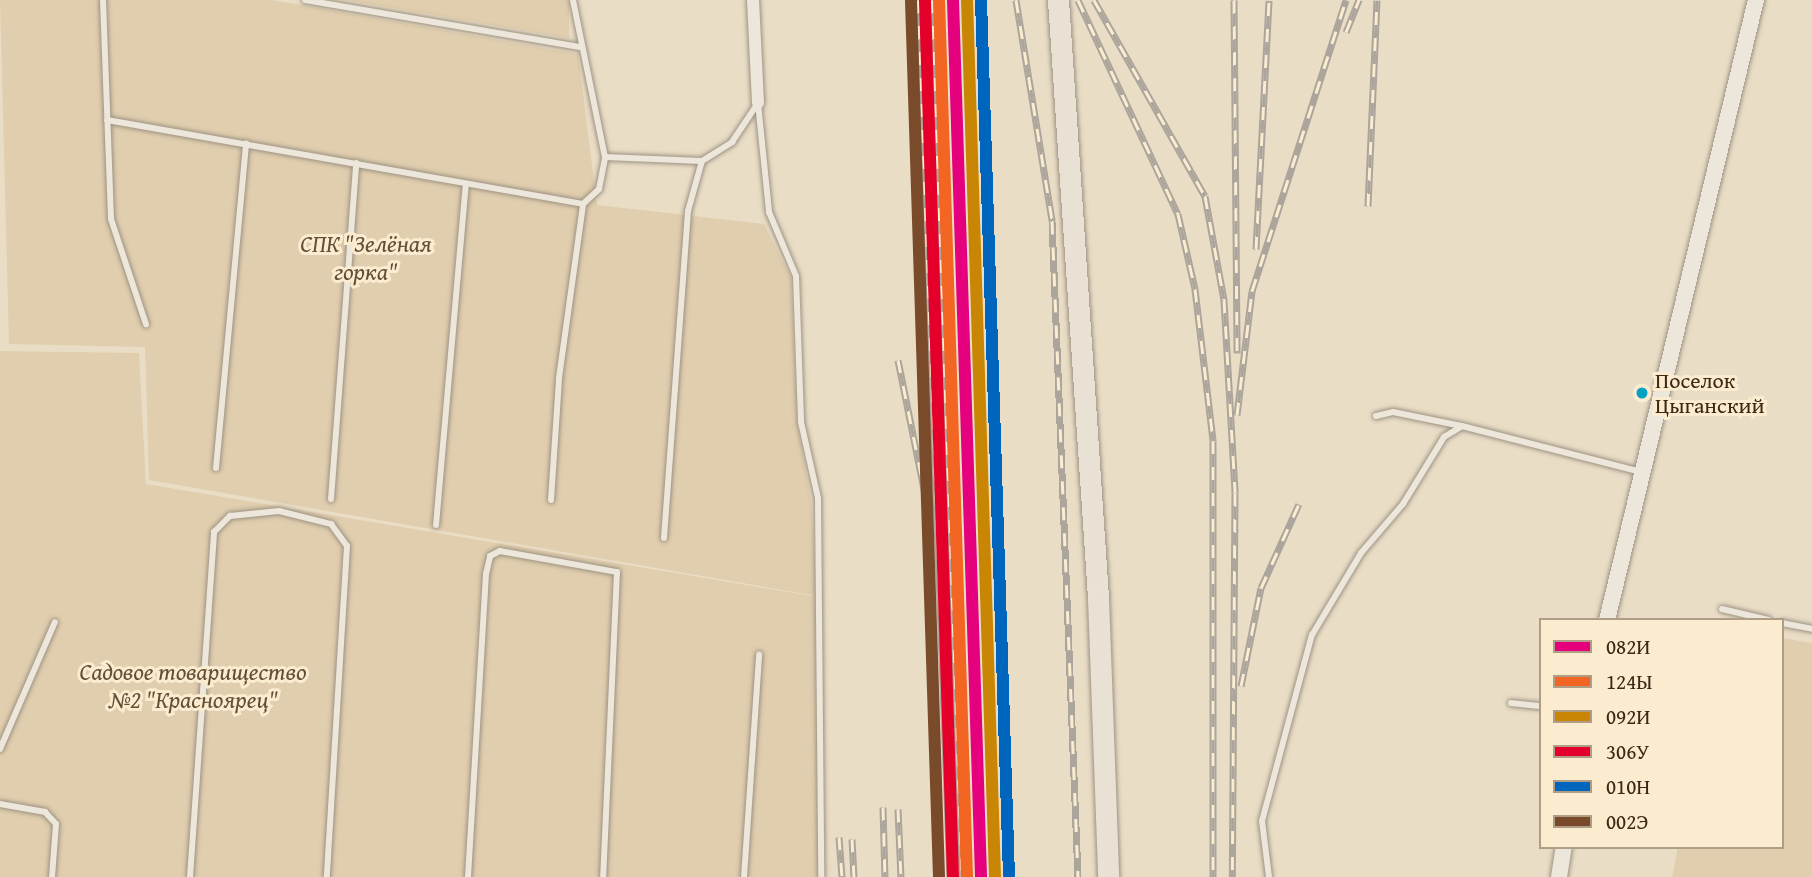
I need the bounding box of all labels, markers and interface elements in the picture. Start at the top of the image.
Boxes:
park label: СПК "Зелёная горка" [300,230,432,286]
place label: Поселок Цыганский [1655,367,1765,418]
marker: Поселок Цыганский [1635,386,1649,400]
legend [1539,618,1784,849]
text: 082И [1606,631,1650,662]
park label: Садовое товарищество №2 "Красноярец" [80,658,306,714]
text: 124Ы [1606,666,1653,697]
text: 092И [1606,701,1650,732]
text: 306У [1606,736,1649,767]
text: 010Н [1606,771,1650,802]
text: 002Э [1606,806,1648,837]

